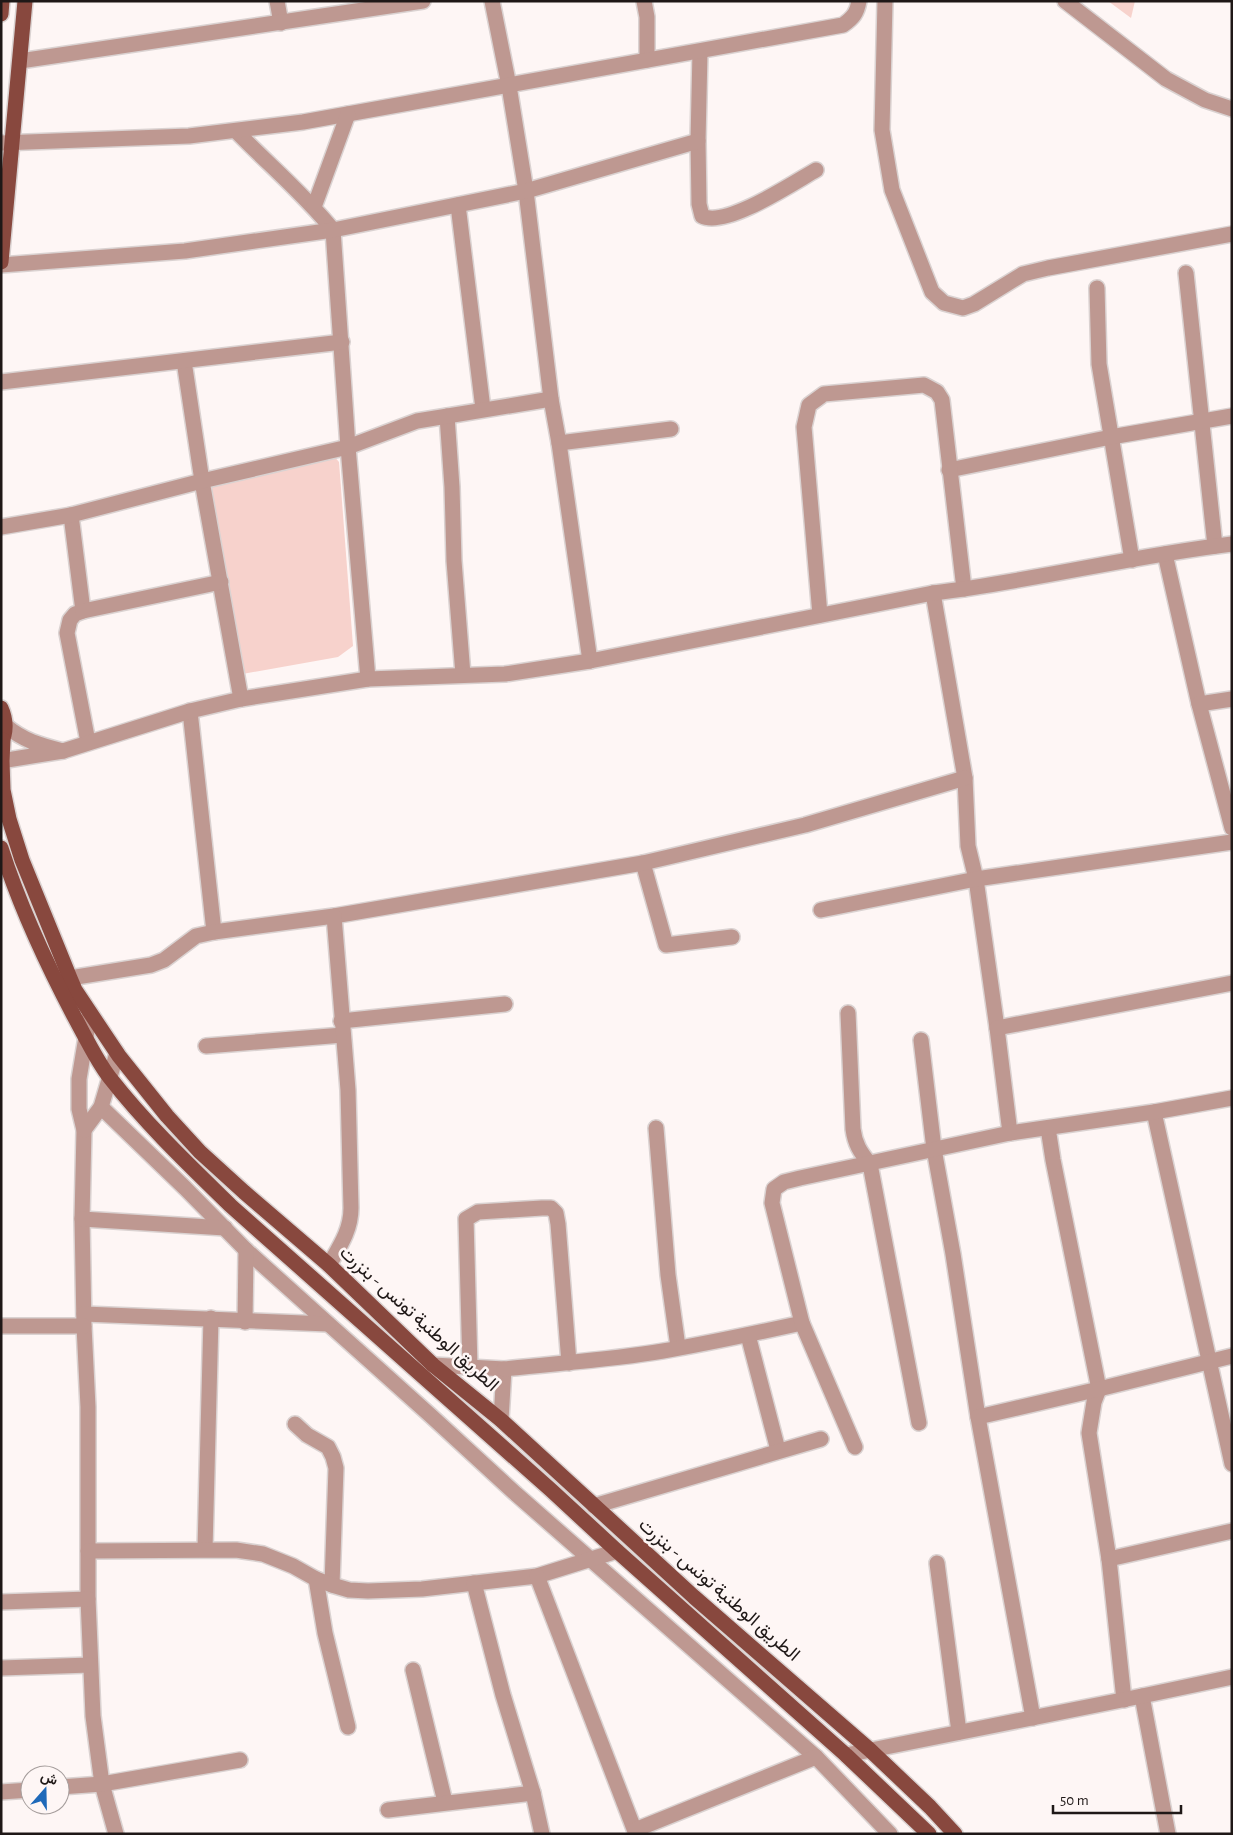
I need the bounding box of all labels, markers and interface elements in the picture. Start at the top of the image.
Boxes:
street label: الطريق الوطنية تونس - بنزرت [335,1243,502,1396]
street label: الطريق الوطنية تونس - بنزرت [634,1515,803,1666]
north arrow [20,1765,70,1815]
text: ش [38,1769,60,1789]
scale bar [1053,1782,1180,1814]
text: 50 m [1060,1793,1089,1808]

